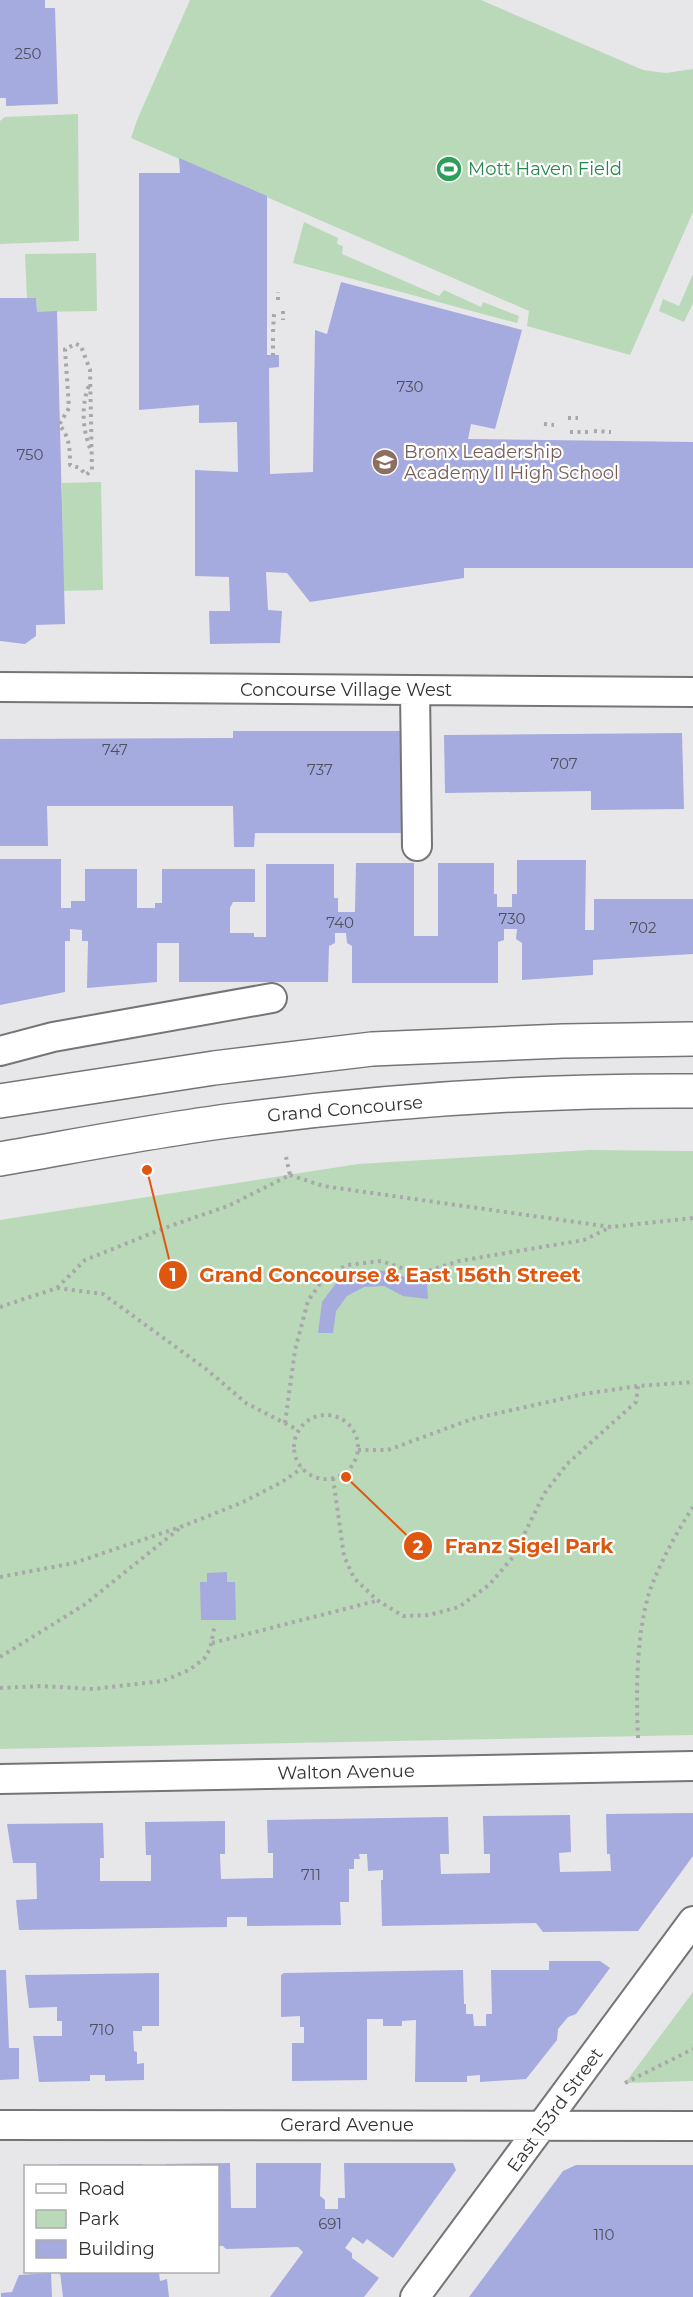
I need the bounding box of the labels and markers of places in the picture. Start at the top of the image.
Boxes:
sports icon: Mott Haven Field [434,154,464,184]
place label: Mott Haven Field [468,158,622,180]
place label: Bronx Leadership Academy II High School [404,441,619,484]
school or university icon: Bronx Leadership Academy II High School [370,447,400,477]
callout: Grand Concourse & East 156th Street [158,1256,593,1294]
callout: Franz Sigel Park [403,1527,626,1565]

